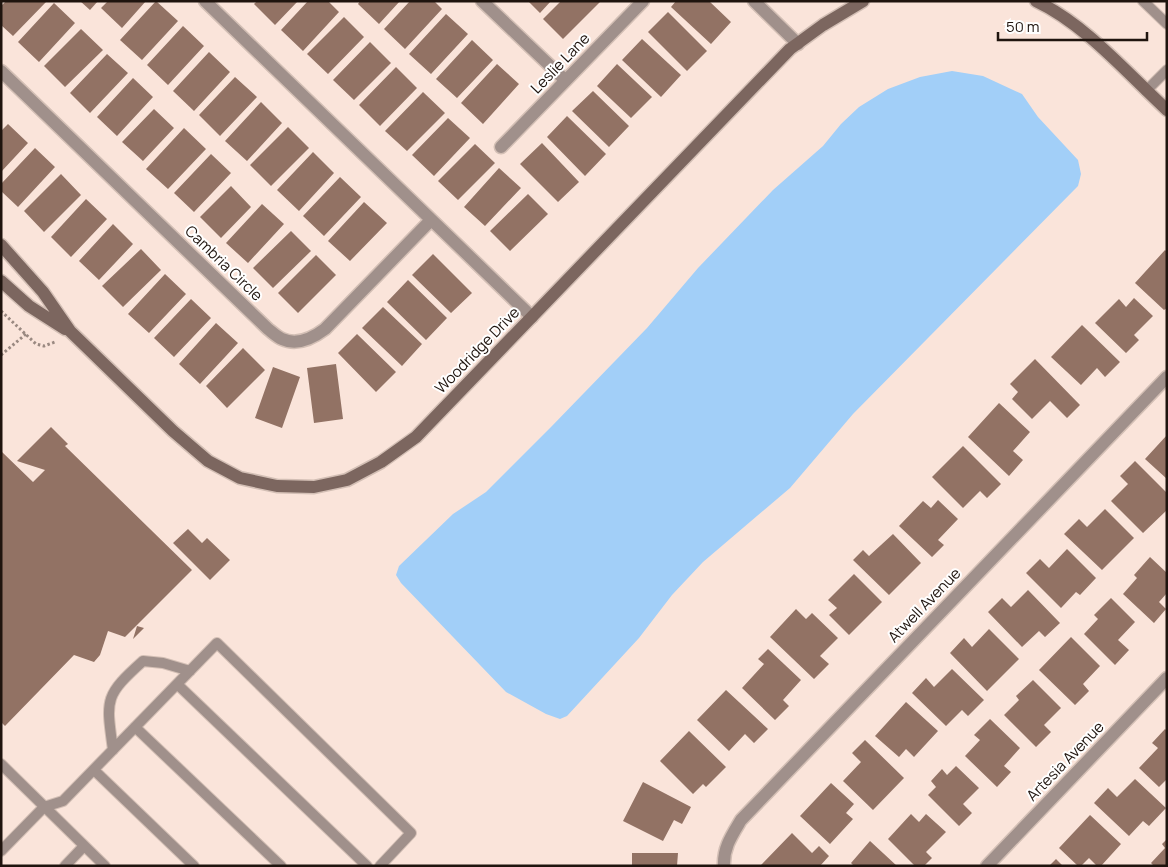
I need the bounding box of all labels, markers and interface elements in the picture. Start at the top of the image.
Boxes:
scale bar [998,10,1147,42]
text: 50 m [1006,16,1040,37]
street label: Leslie Lane [526,28,594,98]
street label: Cambria Circle [180,220,268,306]
street label: Woodridge Drive [430,302,524,398]
street label: Atwell Avenue [883,563,965,647]
street label: Artesia Avenue [1022,716,1109,806]

